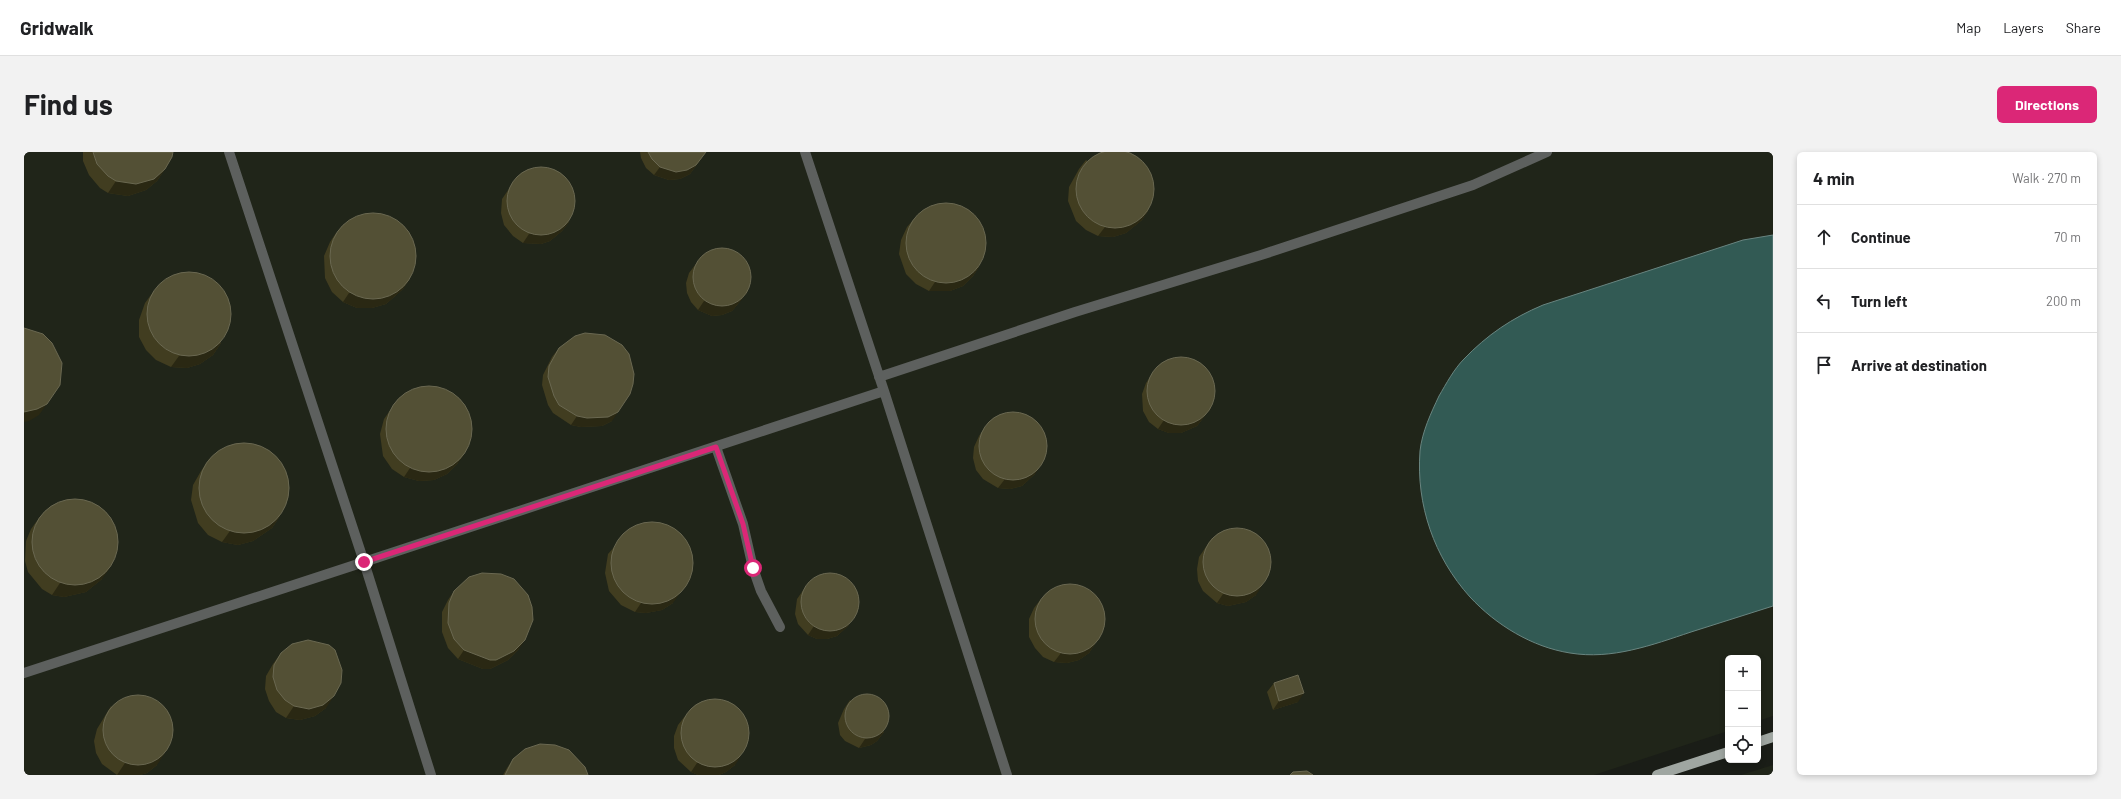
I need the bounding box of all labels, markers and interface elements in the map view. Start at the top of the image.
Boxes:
text: Gridwalk [20,16,94,39]
text: Map [1956,19,1981,36]
text: Layers [2003,19,2044,36]
text: Share [2066,19,2101,36]
button: Directions [1997,86,2097,123]
text: Find us [24,87,113,121]
text: 4 min [1813,168,1855,188]
text: Walk · 270 m [2012,170,2081,186]
icon: ahead [1813,226,1835,248]
text: Continue [1851,228,1911,246]
text: 70 m [2054,229,2081,245]
icon: left [1813,290,1835,312]
text: Turn left [1851,292,1907,310]
text: 200 m [2046,293,2081,309]
icon: arrive [1813,354,1835,376]
text: Arrive at destination [1851,356,1987,374]
route end [355,553,373,571]
route start [744,559,762,577]
map controls [1725,655,1761,763]
button: + [1725,655,1761,691]
button: − [1725,691,1761,727]
button: locate [1725,727,1761,763]

